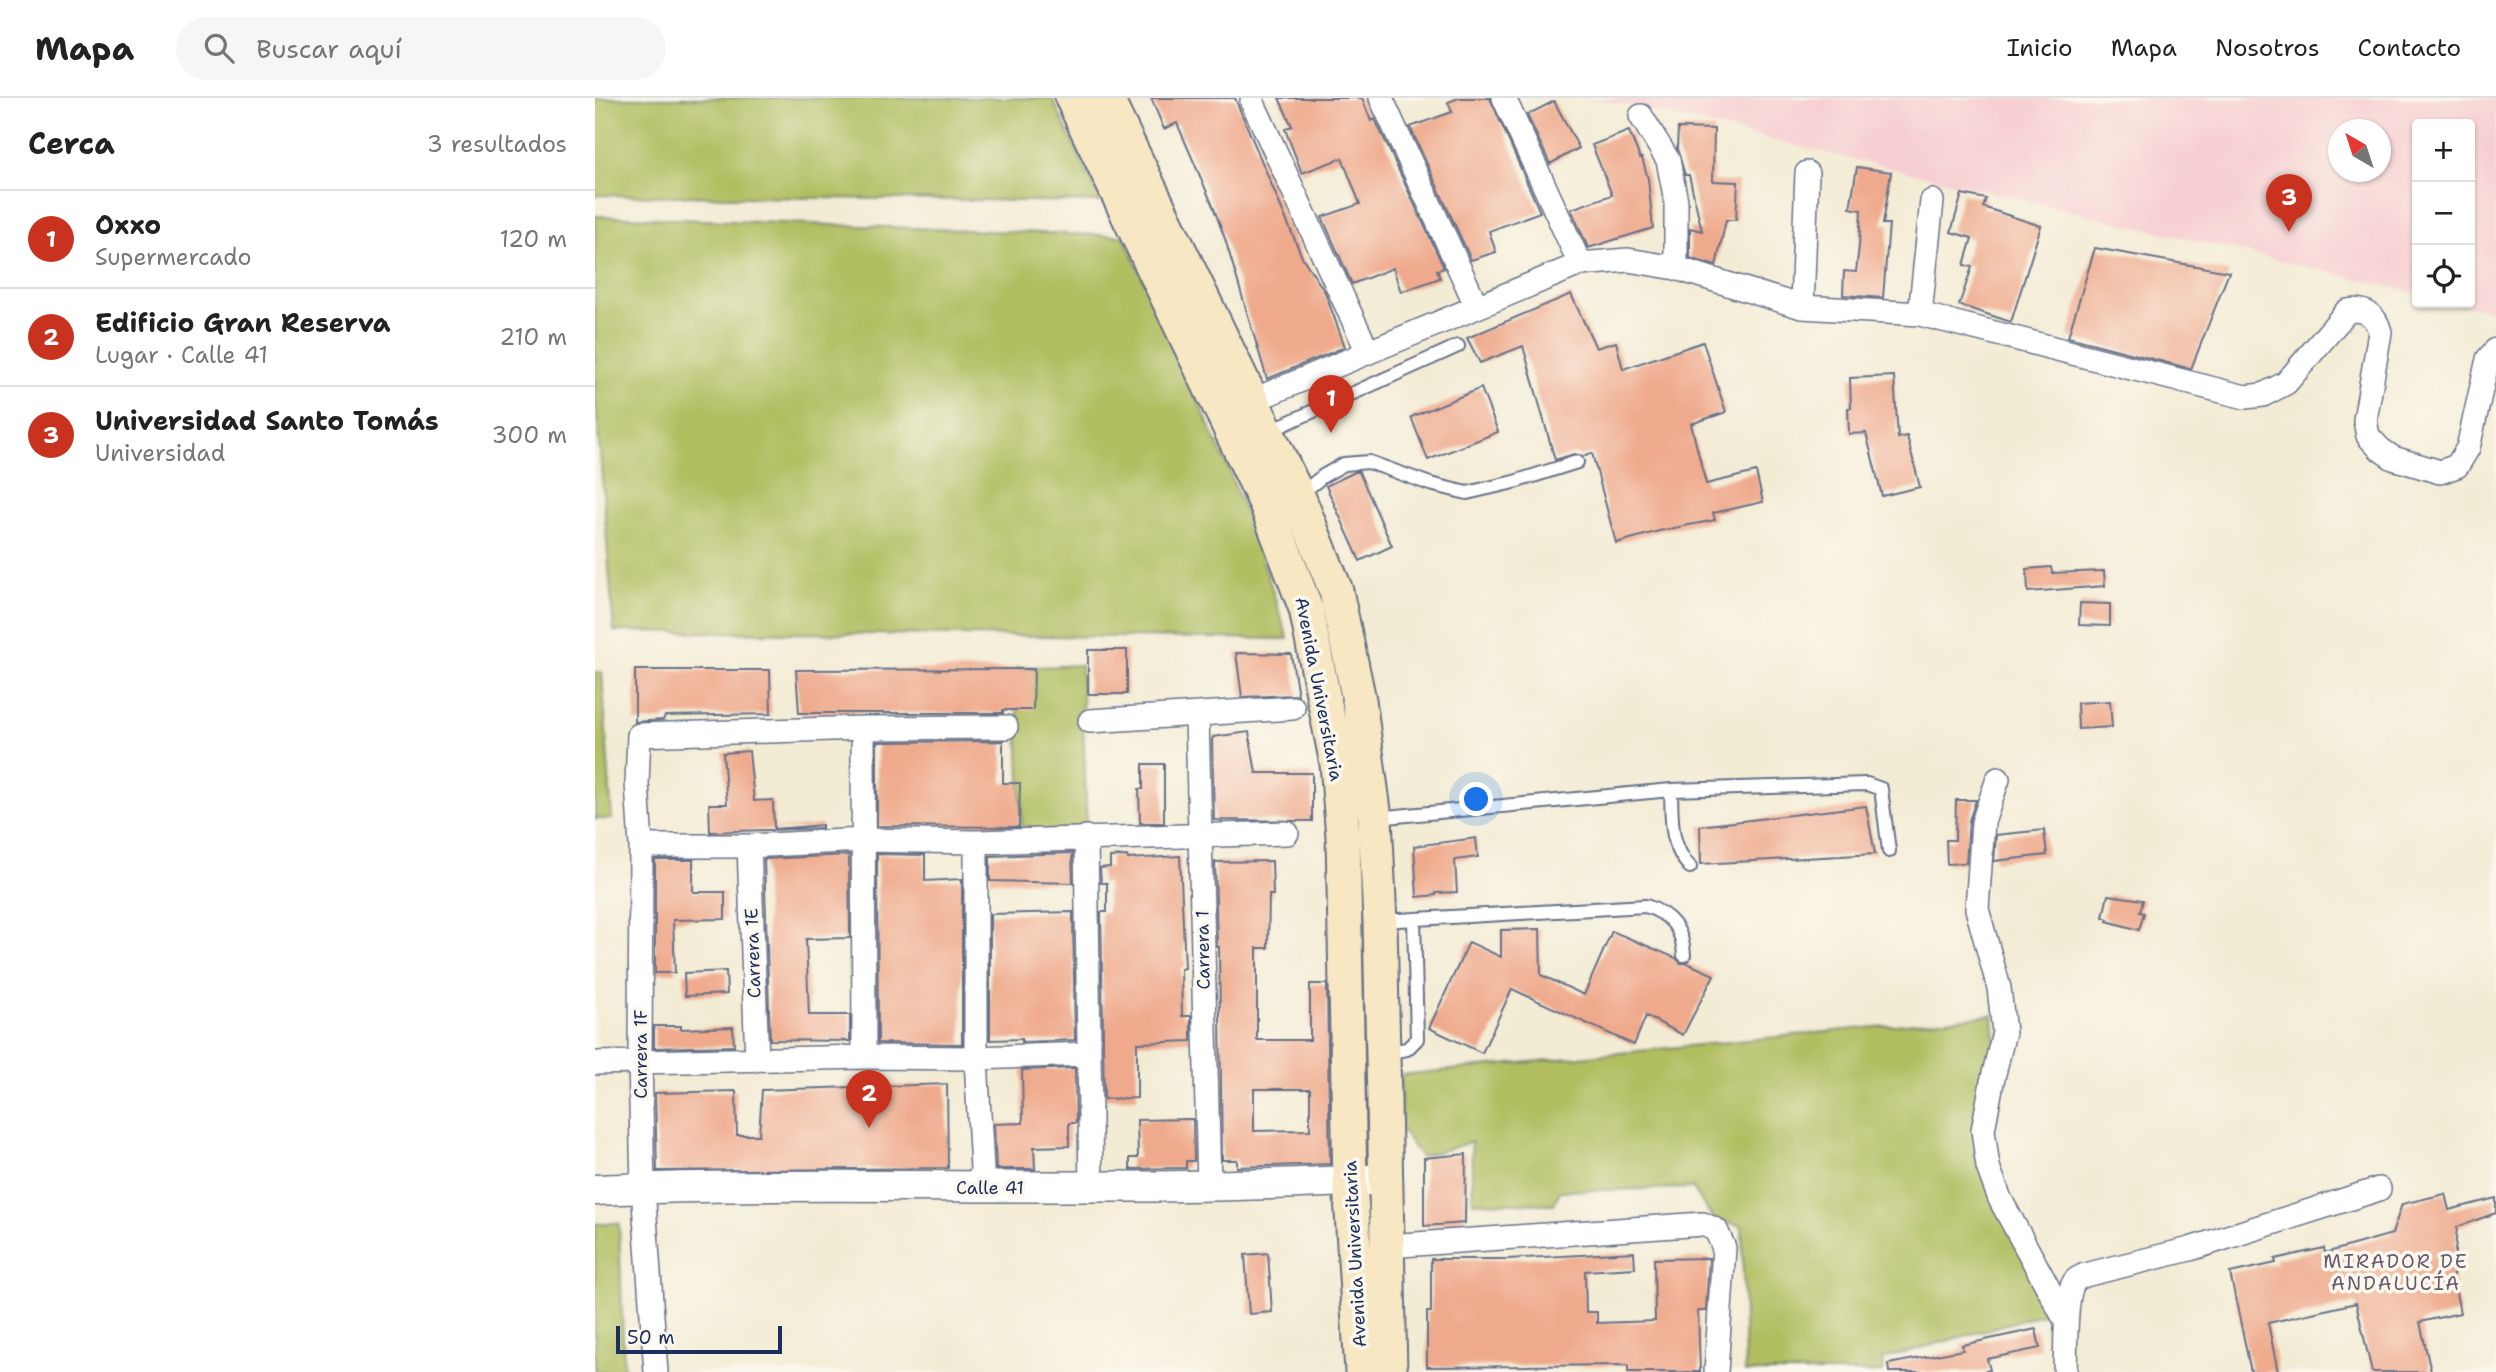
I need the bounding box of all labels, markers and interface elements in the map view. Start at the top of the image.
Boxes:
search box [176,17,666,80]
text: Mapa [35,26,134,71]
icon: search [200,29,238,67]
text: Buscar aquí [256,31,402,66]
text: Inicio [2007,32,2073,64]
text: Mapa [2111,32,2177,64]
text: Nosotros [2215,32,2320,64]
text: Contacto [2358,32,2461,64]
north arrow [2328,119,2391,182]
map controls [2412,119,2475,308]
button: + [2412,119,2475,182]
text: Cerca [28,123,115,164]
text: 3 resultados [427,129,567,159]
pin: 3 [2266,174,2312,232]
button: − [2412,182,2475,245]
text: Oxxo [95,207,161,242]
text: 1 [46,224,56,254]
text: 120 m [499,224,567,254]
text: Supermercado [95,242,251,272]
button: locate [2412,245,2475,308]
text: Edificio Gran Reserva [95,305,391,340]
text: 2 [43,322,59,352]
text: 210 m [499,322,567,352]
text: Lugar · Calle 41 [95,340,268,370]
pin: 1 [1308,375,1354,433]
text: Universidad Santo Tomás [95,403,439,438]
text: 3 [43,420,59,450]
text: 300 m [492,420,567,450]
text: Universidad [95,438,225,468]
street label: Avenida Universitaria [1289,595,1349,783]
your location [1459,782,1493,816]
street label: Carrera 1E [739,907,767,999]
street label: Carrera 1 [1190,910,1216,990]
street label: Carrera 1F [629,1009,653,1099]
pin: 2 [846,1070,892,1128]
street label: Avenida Universitaria [1338,1160,1372,1348]
street label: Calle 41 [956,1176,1024,1200]
district label: MIRADOR DE ANDALUCÍA [2323,1249,2469,1296]
scale bar [616,1323,782,1355]
text: 50 m [627,1325,675,1350]

